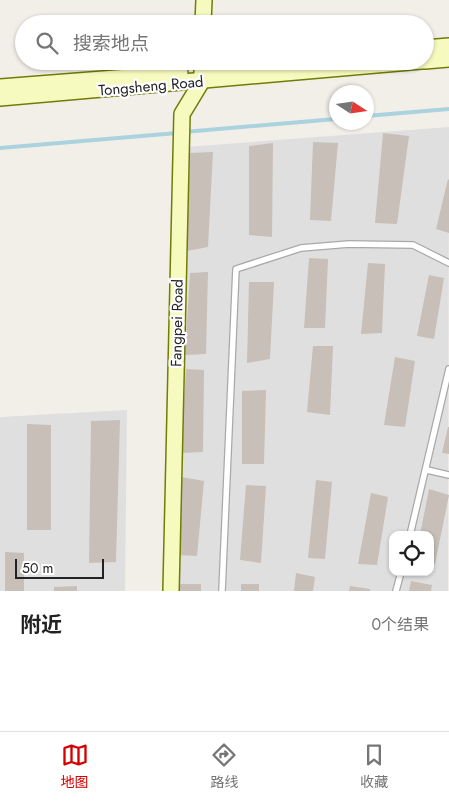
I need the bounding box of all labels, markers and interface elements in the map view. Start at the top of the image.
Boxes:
search box [15,15,434,70]
icon: search [33,29,61,57]
text: 搜索地点 [73,30,149,57]
street label: Tongsheng Road [98,70,204,102]
north arrow [329,85,374,130]
street label: Fangpei Road [165,279,189,367]
map controls [389,531,434,576]
button: locate [389,531,434,576]
scale bar [15,556,104,579]
text: 50 m [22,558,53,578]
text: 附近 [20,610,62,640]
text: 0个结果 [371,613,429,636]
tab: 地图 [61,741,89,792]
tab: 路线 [210,741,238,792]
tab: 收藏 [360,741,388,792]

